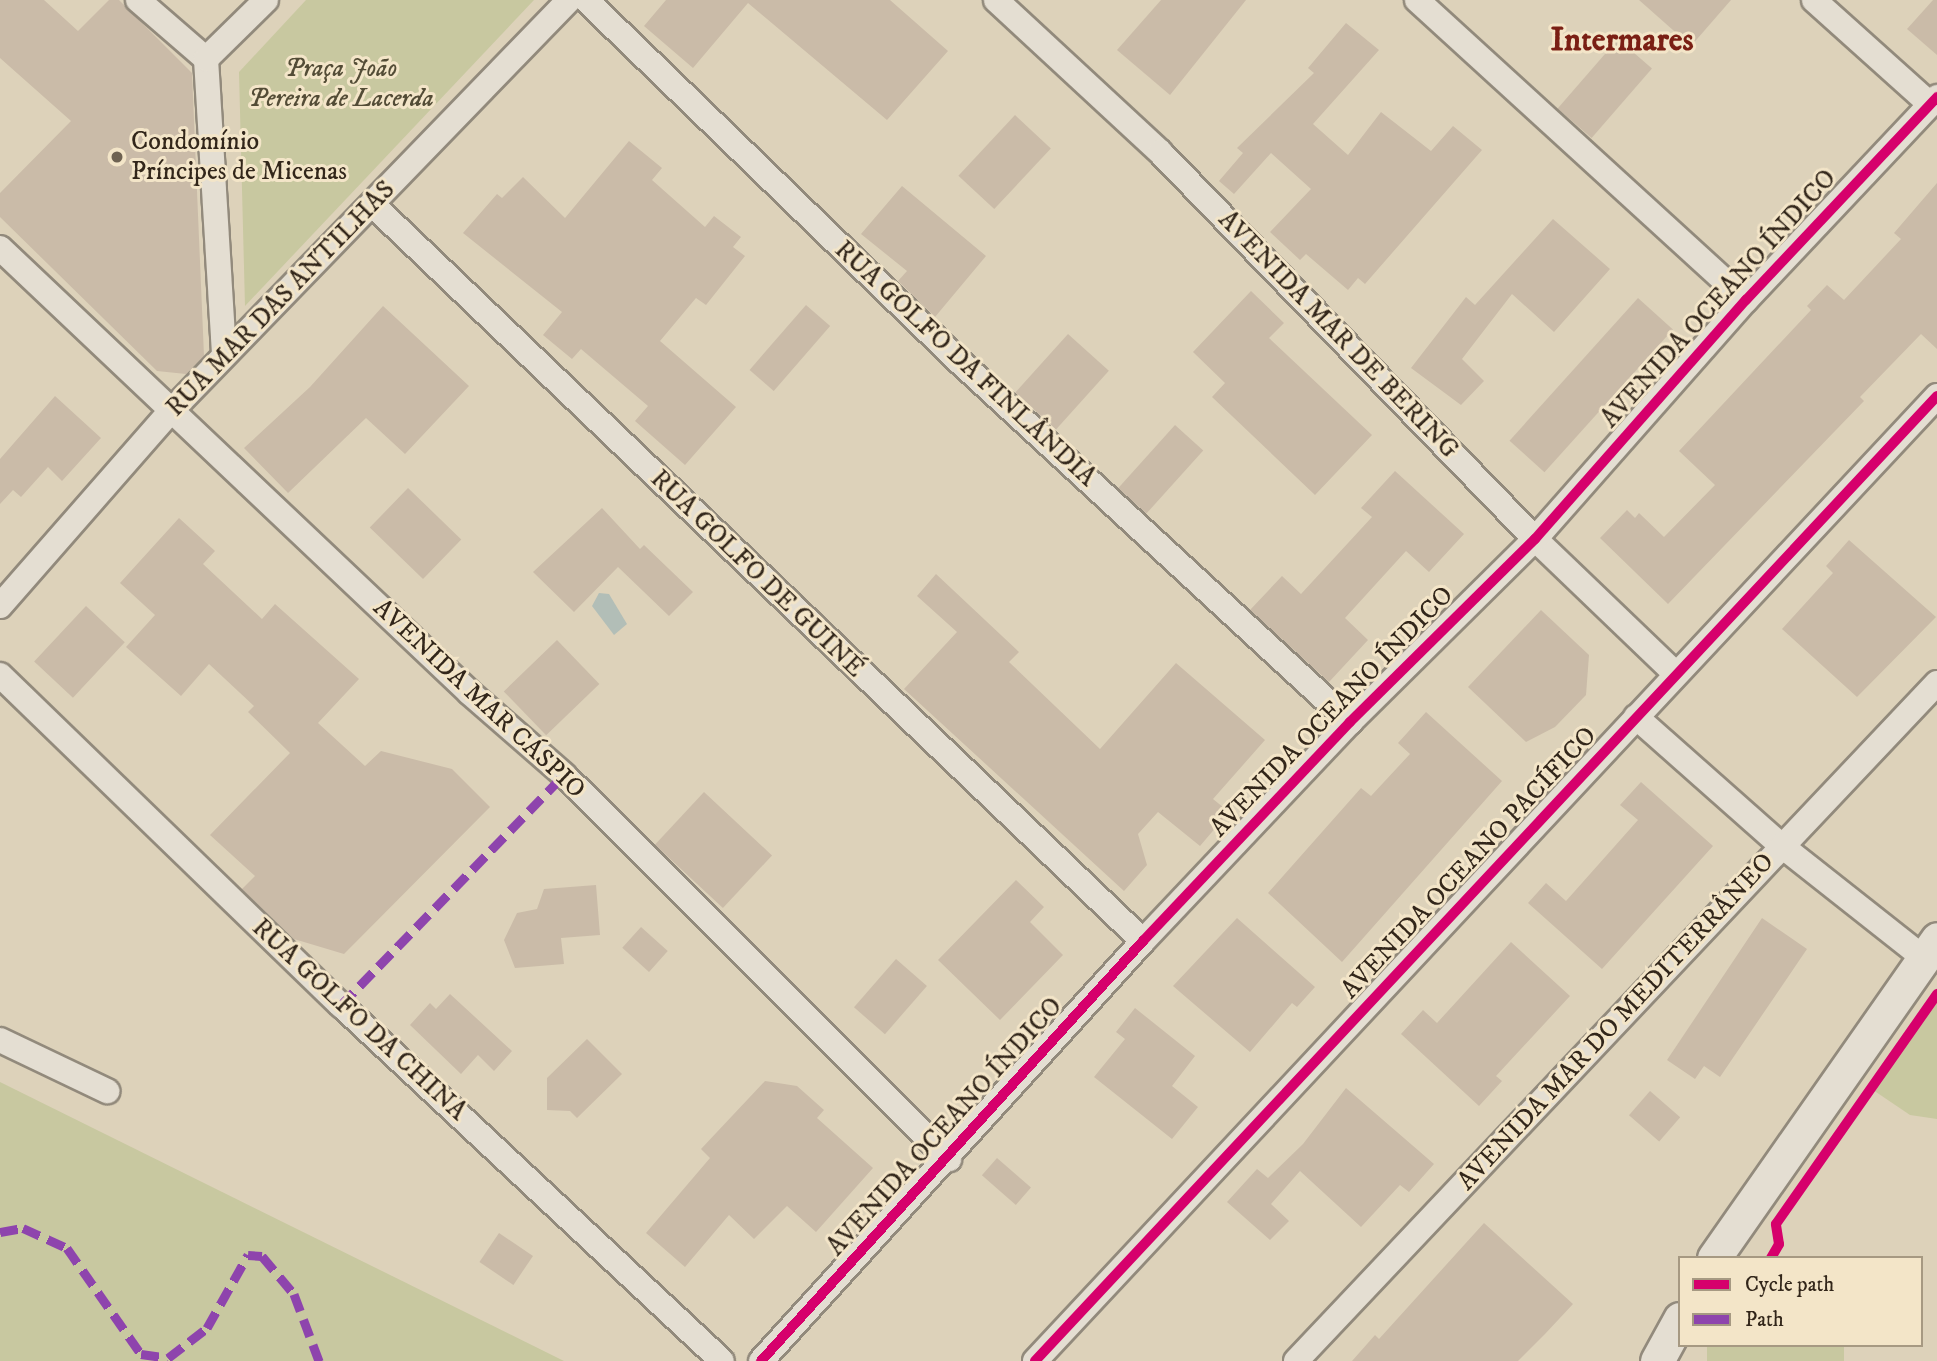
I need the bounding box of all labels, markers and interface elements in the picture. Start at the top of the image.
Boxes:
district label: Intermares [1551,21,1693,61]
park label: Praça João Pereira de Lacerda [248,53,434,114]
place label: Condomínio Príncipes de Micenas [131,126,347,188]
marker: Condomínio Príncipes de Micenas [109,149,125,165]
street label: AVENIDA OCEANO ÍNDICO [1595,163,1843,435]
street label: RUA MAR DAS ANTILHAS [160,175,402,423]
street label: AVENIDA MAR DE BERING [1211,205,1465,465]
street label: RUA GOLFO DA FINLÂNDIA [828,235,1102,493]
street label: RUA GOLFO DE GUINÉ [644,464,870,684]
street label: AVENIDA OCEANO ÍNDICO [1204,580,1460,844]
street label: AVENIDA MAR CÁSPIO [366,593,592,805]
street label: AVENIDA OCEANO PACÍFICO [1335,721,1603,1005]
street label: AVENIDA MAR DO MEDITERRÂNEO [1451,847,1781,1197]
street label: RUA GOLFO DA CHINA [245,912,473,1128]
street label: AVENIDA OCEANO ÍNDICO [821,991,1069,1263]
legend [1678,1256,1923,1347]
text: Cycle path [1745,1272,1834,1298]
text: Path [1745,1307,1784,1333]

